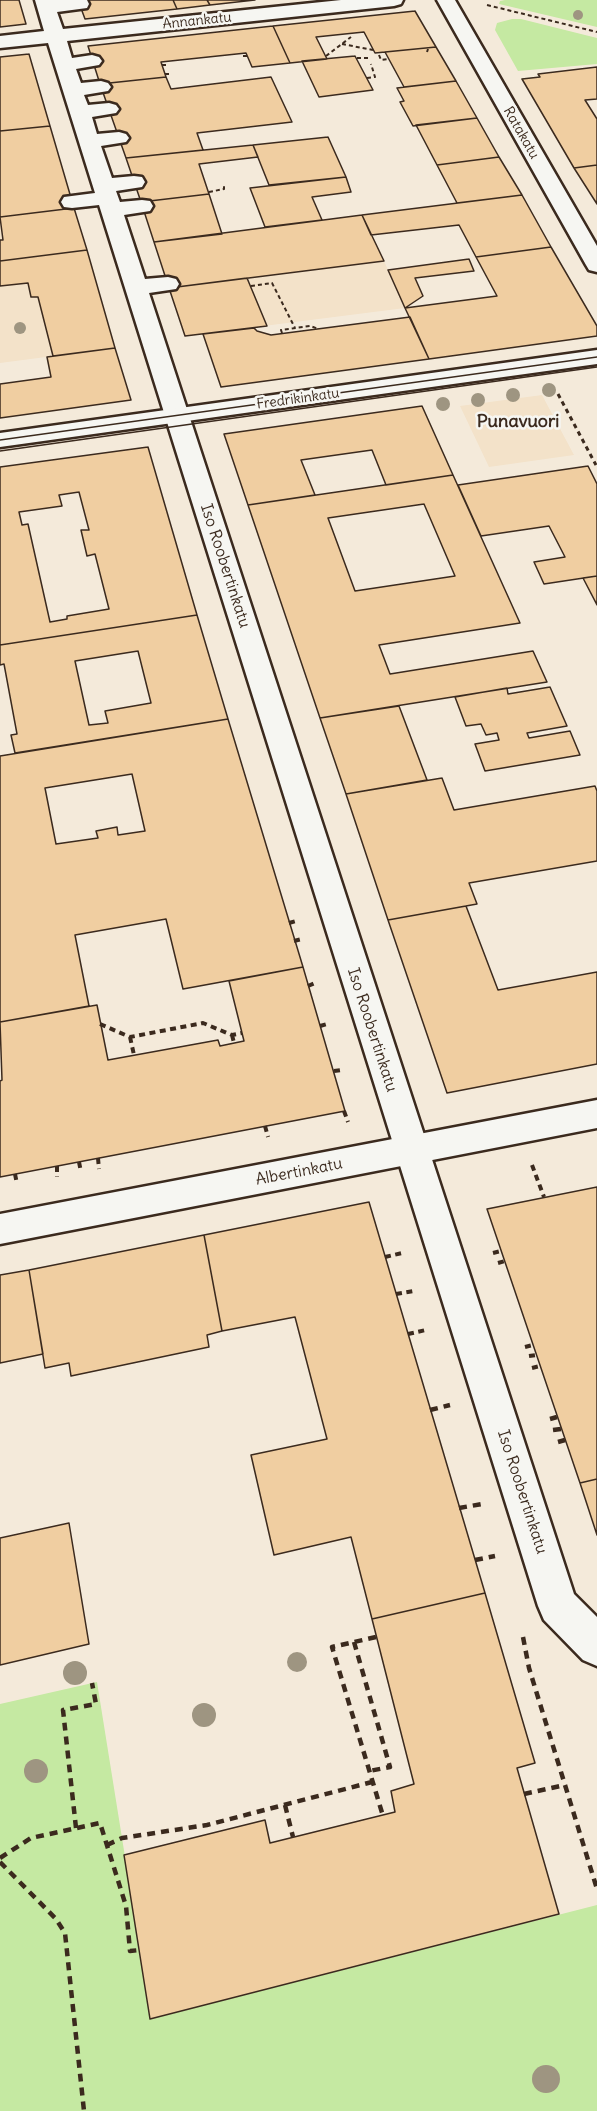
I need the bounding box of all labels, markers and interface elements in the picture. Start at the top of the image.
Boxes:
street label: Annankatu [162,9,232,33]
street label: Ratakatu [499,104,543,162]
street label: Fredrikinkatu [255,385,341,413]
district label: Punavuori [477,411,559,433]
street label: Iso Roobertinkatu [196,502,254,630]
street label: Iso Roobertinkatu [343,966,401,1094]
street label: Albertinkatu [254,1154,344,1190]
street label: Iso Roobertinkatu [493,1428,551,1556]

